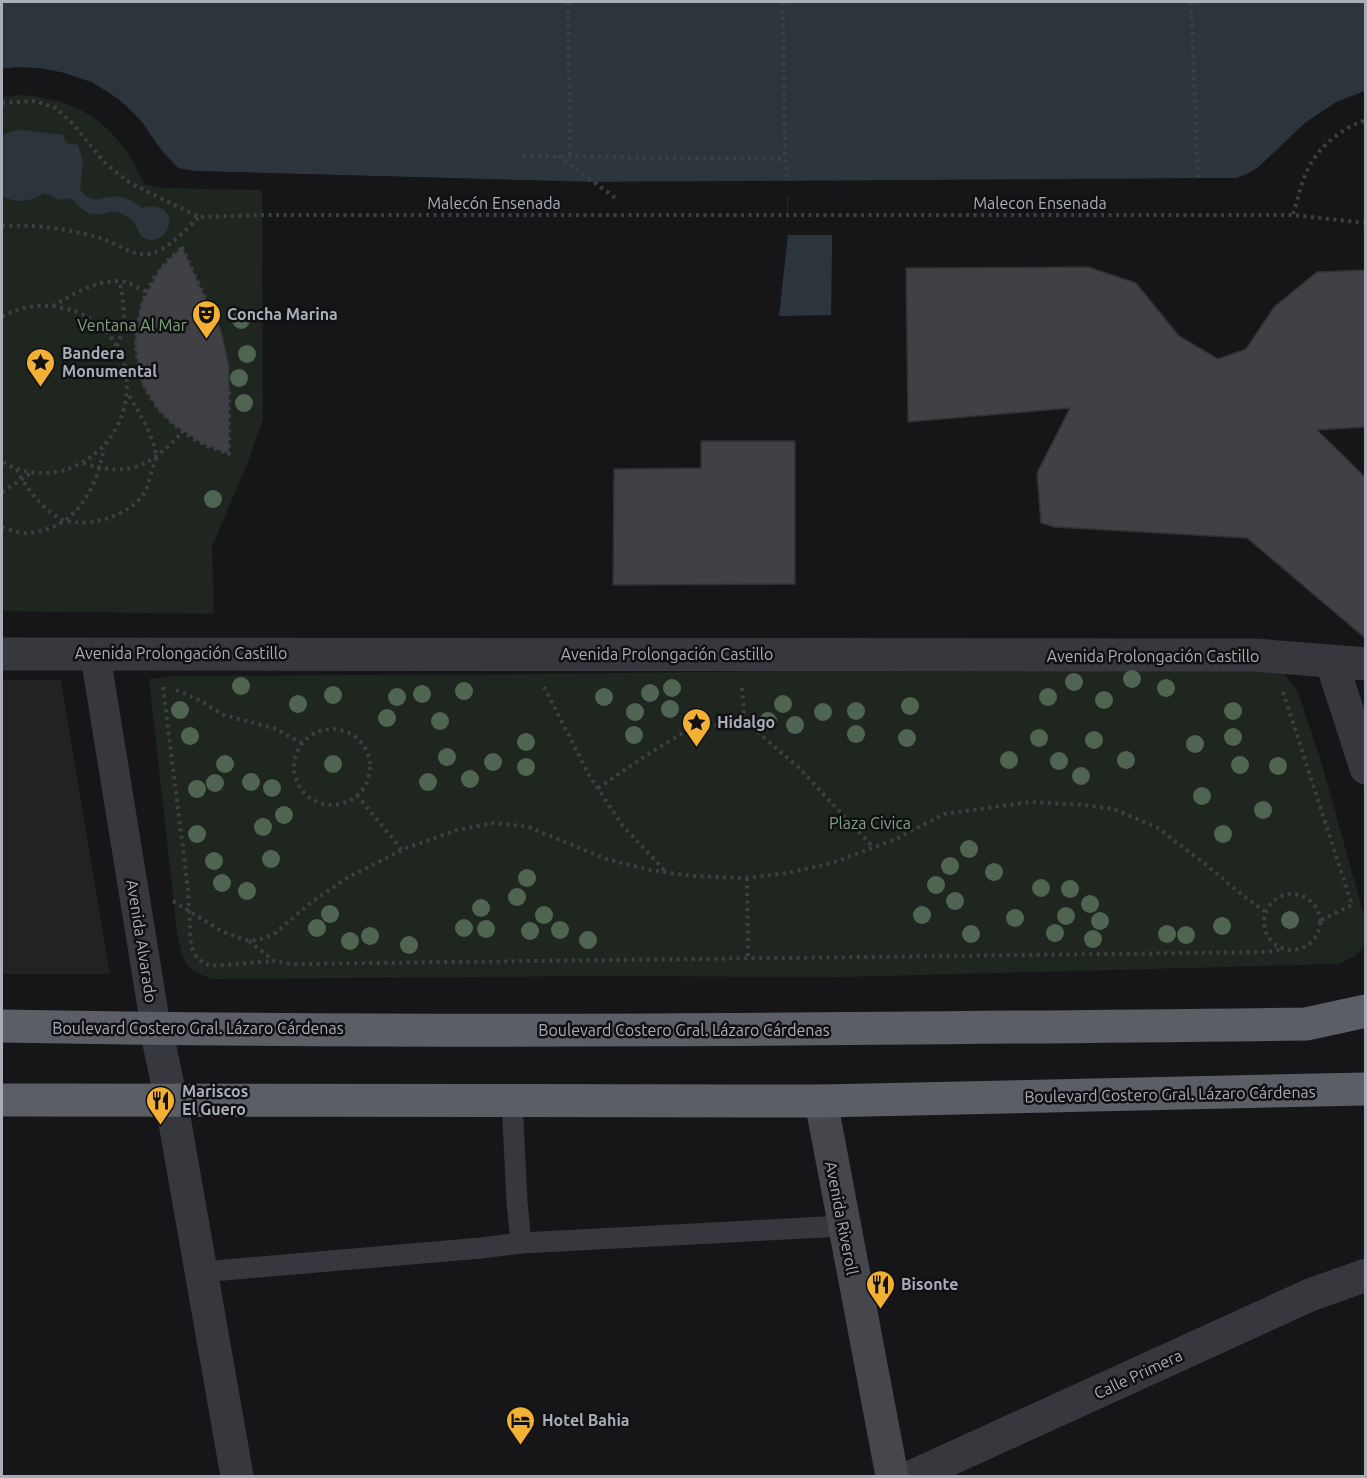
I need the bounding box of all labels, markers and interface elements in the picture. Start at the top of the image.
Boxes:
street label: Malecón Ensenada [427,194,561,212]
street label: Malecon Ensenada [973,194,1107,212]
theatre icon: Concha Marina [190,298,222,340]
place label: Concha Marina [227,305,338,323]
park label: Ventana Al Mar [77,316,187,334]
place label: Bandera Monumental [62,344,157,380]
place icon: Bandera Monumental [25,346,57,388]
street label: Avenida Prolongación Castillo [75,644,287,662]
street label: Avenida Prolongación Castillo [561,645,773,663]
street label: Avenida Prolongación Castillo [1047,647,1259,665]
place icon: Hidalgo [680,706,712,748]
place label: Hidalgo [717,713,775,731]
park label: Plaza Civica [829,814,911,832]
street label: Avenida Alvarado [123,878,161,1004]
street label: Boulevard Costero Gral. Lázaro Cárdenas [52,1019,344,1037]
street label: Boulevard Costero Gral. Lázaro Cárdenas [538,1021,830,1039]
place label: Mariscos El Guero [182,1082,248,1118]
street label: Boulevard Costero Gral. Lázaro Cárdenas [1024,1082,1316,1106]
restaurant icon: Mariscos El Guero [145,1084,177,1126]
street label: Avenida Riveroll [822,1160,862,1276]
restaurant icon: Bisonte [864,1268,896,1310]
place label: Bisonte [901,1275,958,1293]
street label: Calle Primera [1091,1346,1185,1402]
hotel icon: Hotel Bahia [505,1404,537,1446]
place label: Hotel Bahia [542,1411,630,1429]

